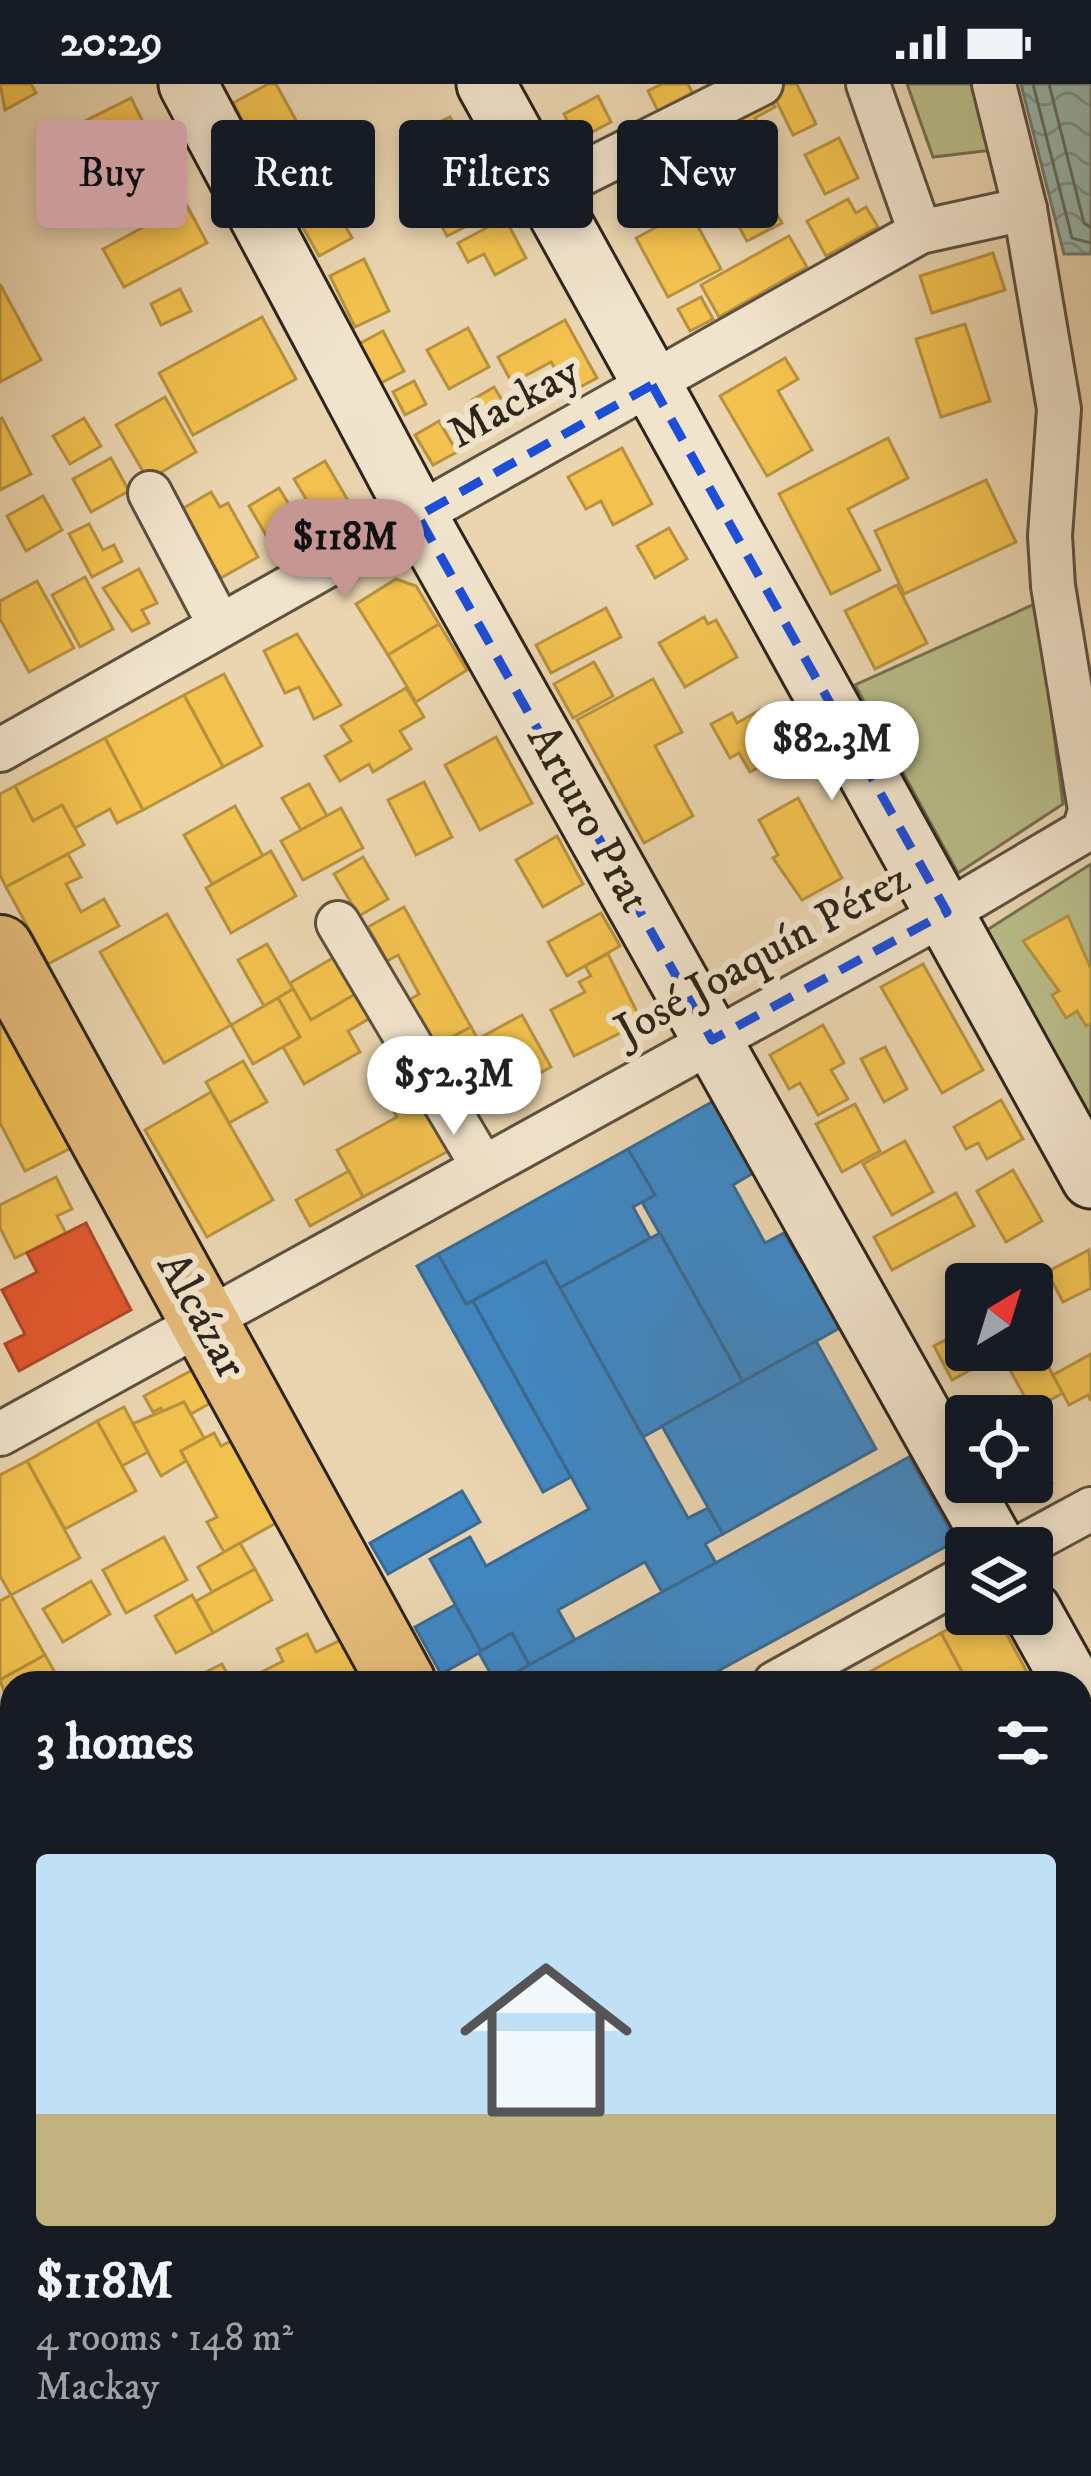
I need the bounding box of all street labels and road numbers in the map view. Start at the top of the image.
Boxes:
street label: Mackay [438,344,590,462]
street label: Arturo Prat [514,715,662,923]
street label: José Joaquín Pérez [602,851,920,1061]
street label: Alcázar [144,1243,259,1389]

